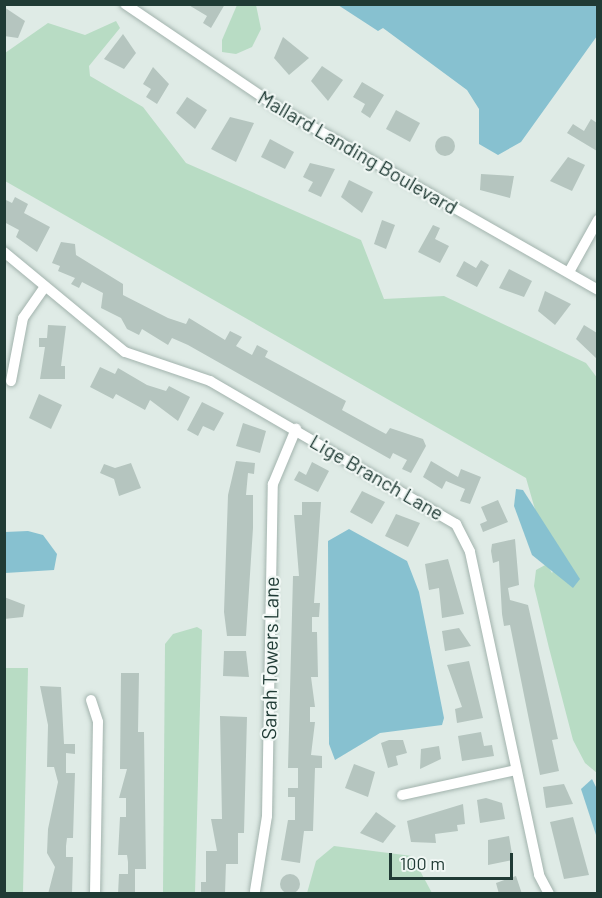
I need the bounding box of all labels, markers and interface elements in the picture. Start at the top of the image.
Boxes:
street label: Mallard Landing Boulevard [254,85,462,219]
street label: Lige Branch Lane [306,429,448,525]
street label: Sarah Towers Lane [257,576,283,740]
scale bar [392,841,516,879]
text: 100 m [400,852,445,874]

